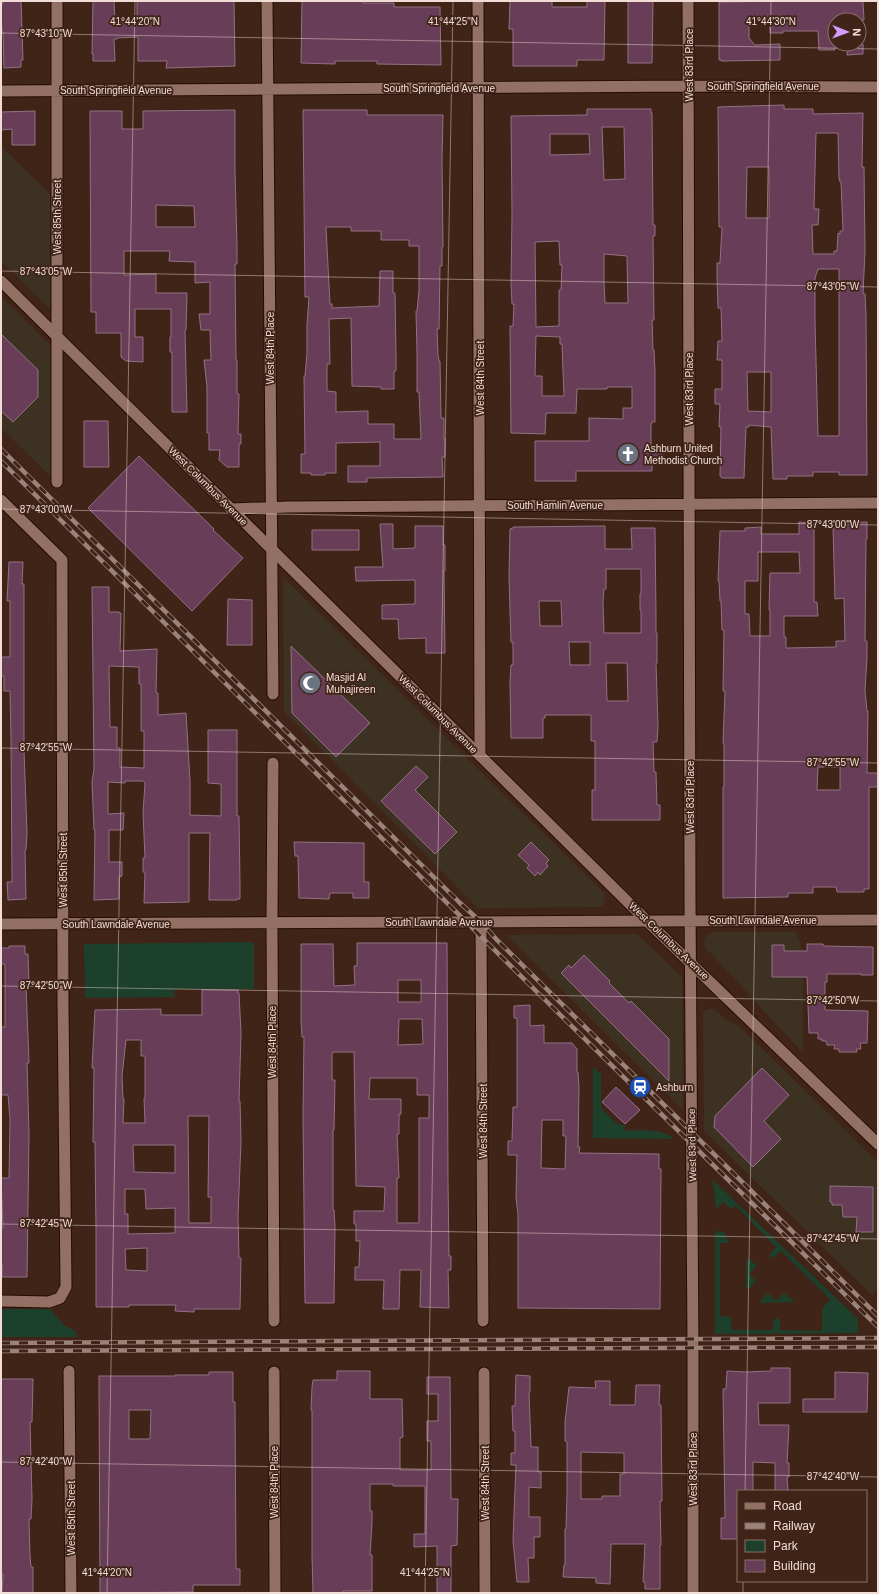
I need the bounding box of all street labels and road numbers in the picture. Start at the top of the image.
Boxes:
street label: West 83rd Place [684,28,695,102]
street label: South Springfield Avenue [707,81,820,92]
street label: South Springfield Avenue [383,83,496,94]
street label: South Springfield Avenue [60,85,173,96]
street label: West 85th Street [52,180,63,254]
street label: West 84th Place [265,311,276,384]
street label: West 84th Street [475,341,486,415]
street label: West 83rd Place [684,352,695,426]
street label: West Columbus Avenue [167,445,250,528]
street label: South Hamlin Avenue [507,500,603,511]
street label: West Columbus Avenue [397,673,480,756]
street label: West 83rd Place [685,760,696,834]
street label: West 85th Street [58,833,69,907]
street label: West Columbus Avenue [627,900,711,982]
street label: South Lawndale Avenue [709,915,817,926]
street label: South Lawndale Avenue [385,917,493,928]
street label: South Lawndale Avenue [62,919,170,930]
street label: West 84th Place [267,1005,278,1078]
street label: West 84th Street [478,1084,489,1158]
street label: West 83rd Place [686,1108,698,1182]
street label: West 83rd Place [688,1432,699,1506]
street label: West 84th Place [269,1445,280,1518]
street label: West 84th Street [480,1446,491,1520]
street label: West 85th Street [66,1481,77,1555]

